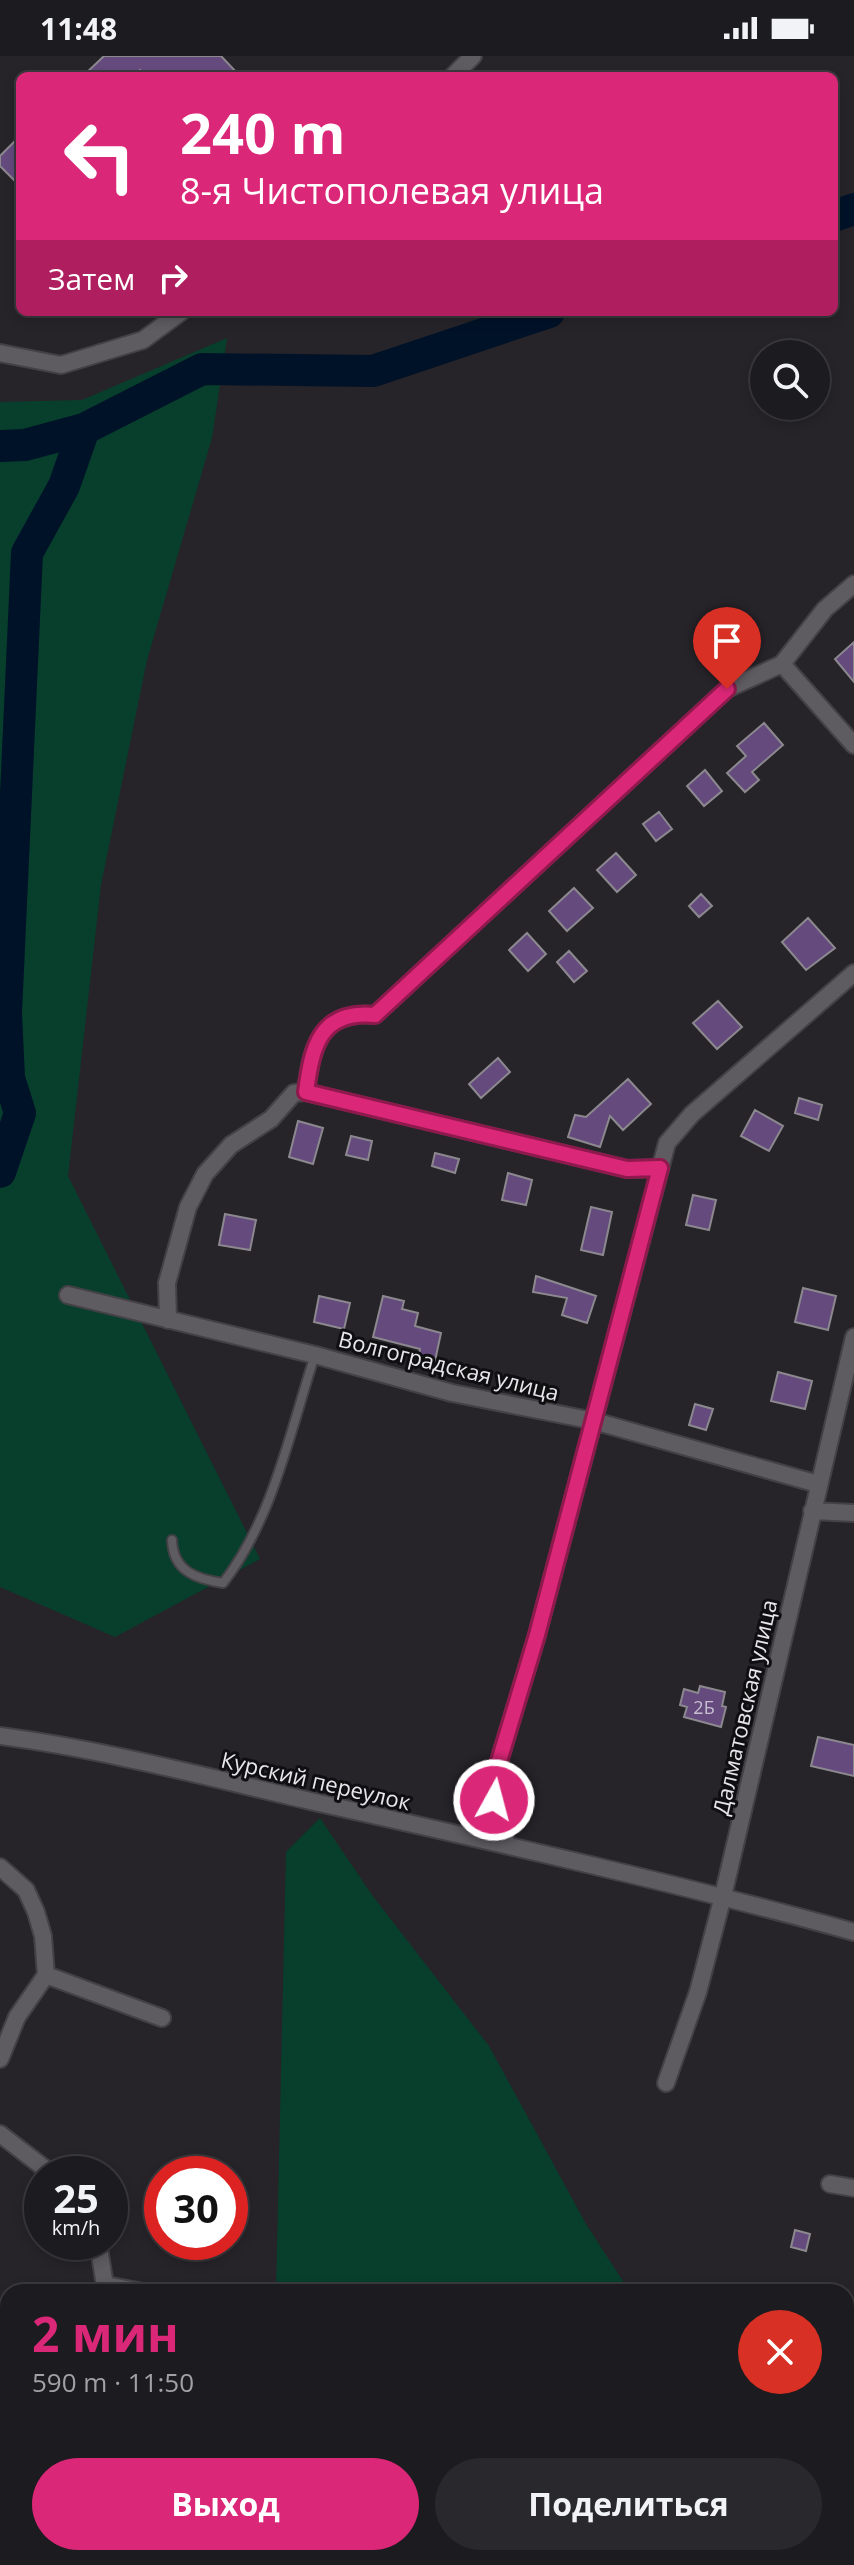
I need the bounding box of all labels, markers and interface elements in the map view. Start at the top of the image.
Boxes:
text: 11:48 [40,8,117,49]
text: 240 m [180,94,346,170]
icon: left [48,104,152,208]
text: 8-я Чистополевая улица [180,166,604,215]
icon: right [151,256,195,300]
text: Затем [48,258,135,299]
map controls [750,340,830,420]
button: search [750,340,830,420]
pin [693,607,761,689]
icon: arrive [705,619,749,663]
street label: Волгоградская улица [336,1323,562,1407]
street label: Далматовская улица [705,1596,783,1818]
house number: 2Б [693,1695,715,1719]
street label: Курский переулок [218,1744,414,1817]
position arrow [452,1758,536,1842]
speed limit sign: 30 [144,2156,248,2260]
text: 25 [53,2170,99,2225]
text: km/h [52,2214,100,2241]
text: 2 мин [32,2301,179,2366]
button: close [738,2310,822,2394]
text: 590 m · 11:50 [32,2364,194,2400]
button: Выход [32,2458,419,2550]
button: Поделиться [435,2458,822,2550]

